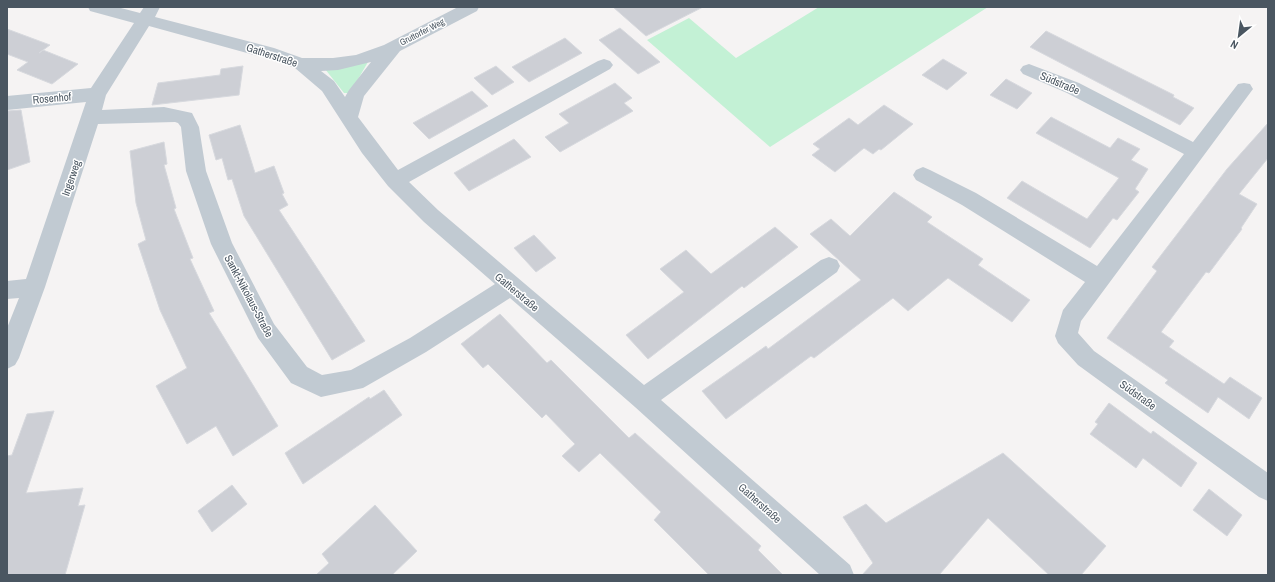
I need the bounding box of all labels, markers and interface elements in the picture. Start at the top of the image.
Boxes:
street label: Gruttorfer Weg [398,15,447,48]
north arrow [1219,16,1259,56]
text: N [1228,37,1240,52]
street label: Gatherstraße [245,40,299,70]
street label: Südstraße [1038,68,1082,98]
street label: Rosenhof [32,89,72,107]
street label: Ingerweg [58,158,84,198]
street label: Sankt-Nikolaus-Straße [221,252,277,340]
street label: Gatherstraße [492,270,542,314]
street label: Südstraße [1117,377,1159,413]
street label: Gatherstraße [736,480,784,526]

